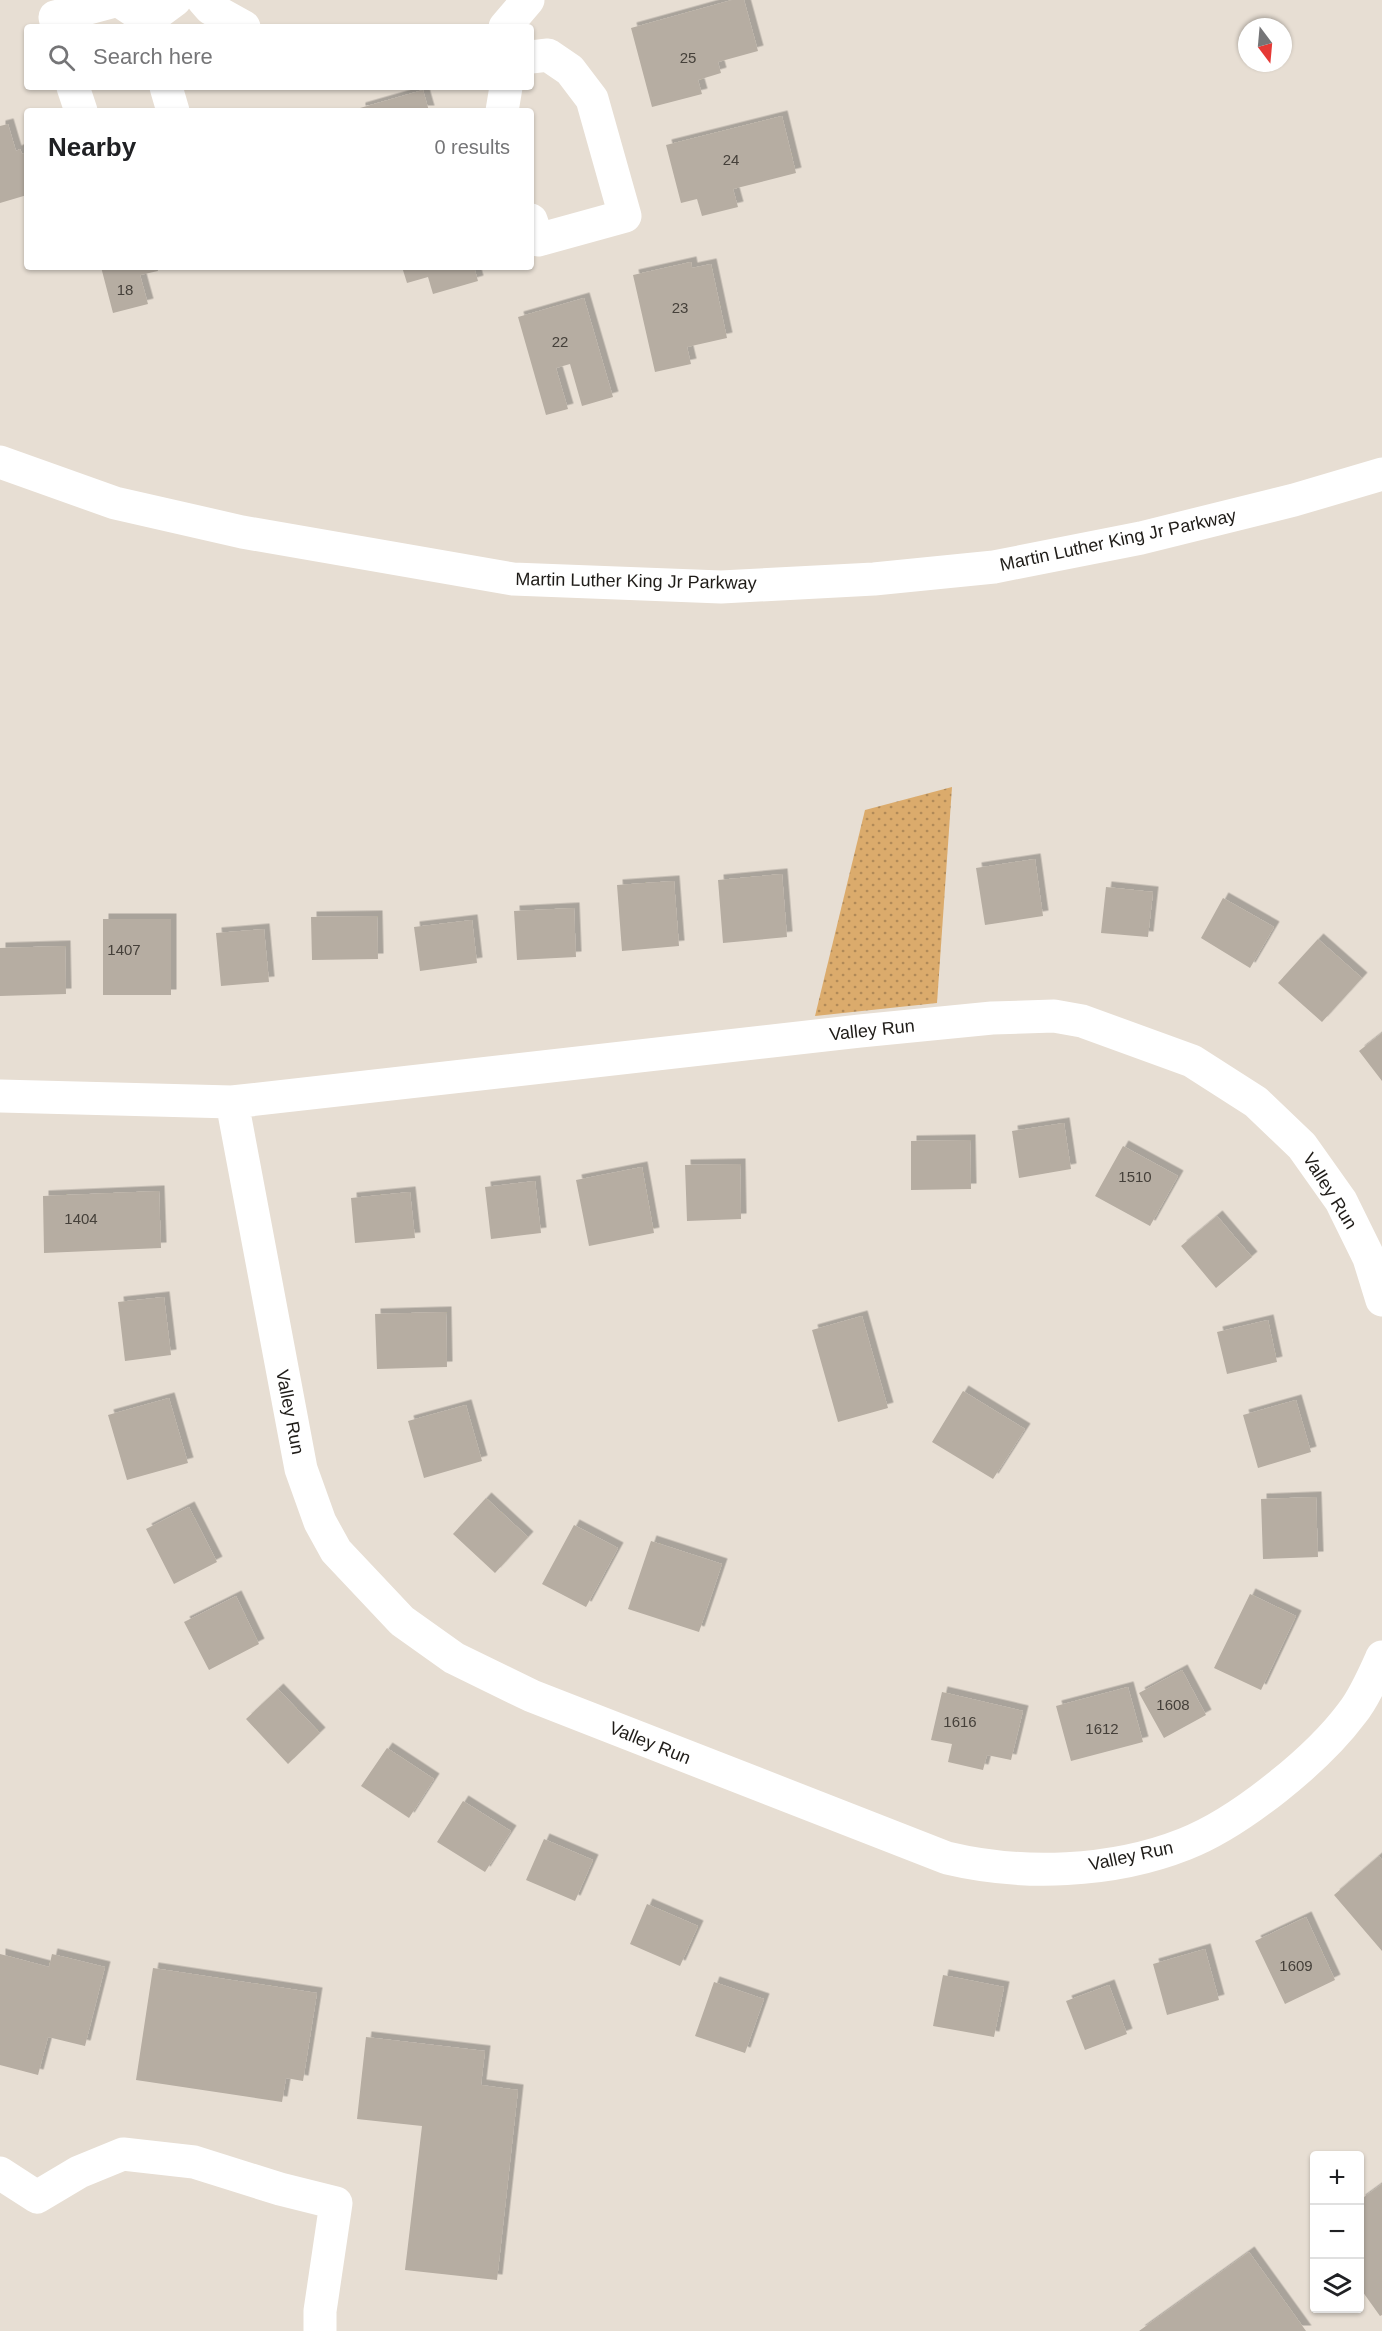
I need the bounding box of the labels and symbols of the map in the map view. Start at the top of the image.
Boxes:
north arrow [1238,18,1292,72]
house number: 25 [680,49,696,66]
house number: 24 [723,151,739,168]
house number: 18 [117,281,133,298]
house number: 23 [672,299,688,316]
house number: 22 [552,333,568,350]
street label: Martin Luther King Jr Parkway [998,505,1238,575]
street label: Martin Luther King Jr Parkway [515,569,757,593]
house number: 1407 [107,941,141,958]
street label: Valley Run [828,1016,916,1044]
street label: Valley Run [1299,1149,1361,1233]
house number: 1510 [1118,1168,1152,1185]
house number: 1404 [64,1210,98,1227]
street label: Valley Run [272,1368,308,1456]
house number: 1608 [1156,1696,1190,1713]
house number: 1616 [943,1713,977,1730]
street label: Valley Run [607,1718,693,1768]
house number: 1612 [1085,1720,1119,1737]
street label: Valley Run [1087,1837,1175,1875]
house number: 1609 [1279,1957,1313,1974]

